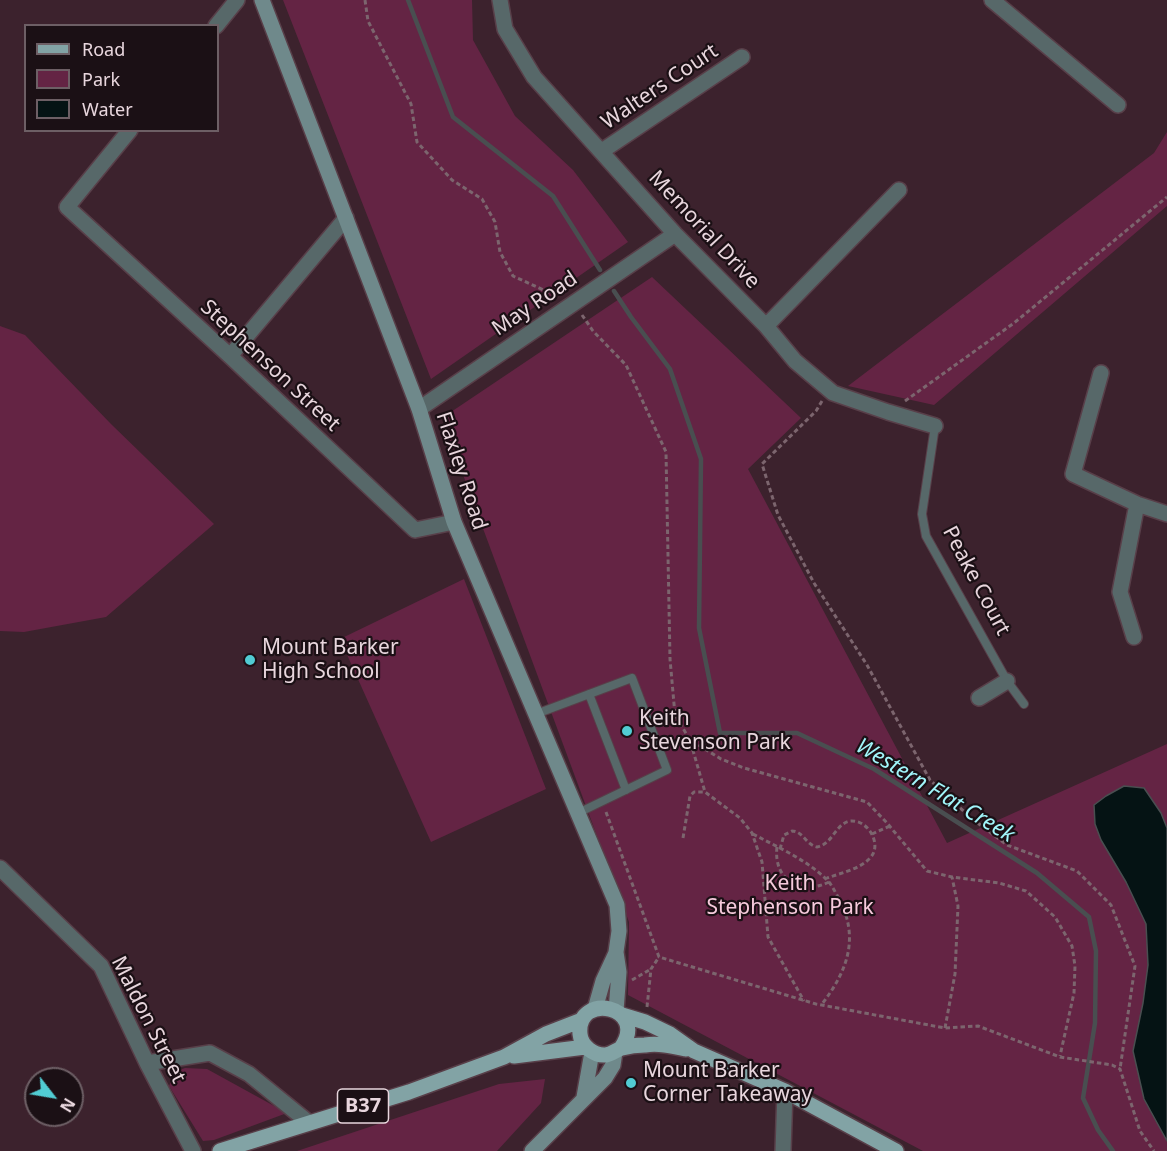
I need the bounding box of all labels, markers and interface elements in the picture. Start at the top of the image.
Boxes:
legend [24,24,219,132]
text: Road [82,37,125,61]
street label: Walters Court [597,39,723,135]
text: Park [82,67,120,91]
text: Water [82,97,133,121]
street label: Memorial Drive [643,166,765,294]
street label: May Road [488,266,582,342]
street label: Stephenson Street [195,295,345,437]
street label: Flaxley Road [430,409,492,533]
street label: Peake Court [937,522,1015,640]
place label: Mount Barker High School [262,635,399,685]
marker: Mount Barker High School [243,653,257,667]
place label: Keith Stevenson Park [639,706,791,756]
marker: Keith Stevenson Park [620,724,634,738]
water label: Western Flat Creek [851,733,1019,849]
park label: Keith Stephenson Park [706,871,874,921]
street label: Maldon Street [105,952,191,1088]
place label: Mount Barker Corner Takeaway [643,1058,812,1108]
north arrow [24,1067,84,1127]
marker: Mount Barker Corner Takeaway [624,1076,638,1090]
road number: B37 [338,1089,388,1123]
text: N [55,1094,80,1116]

